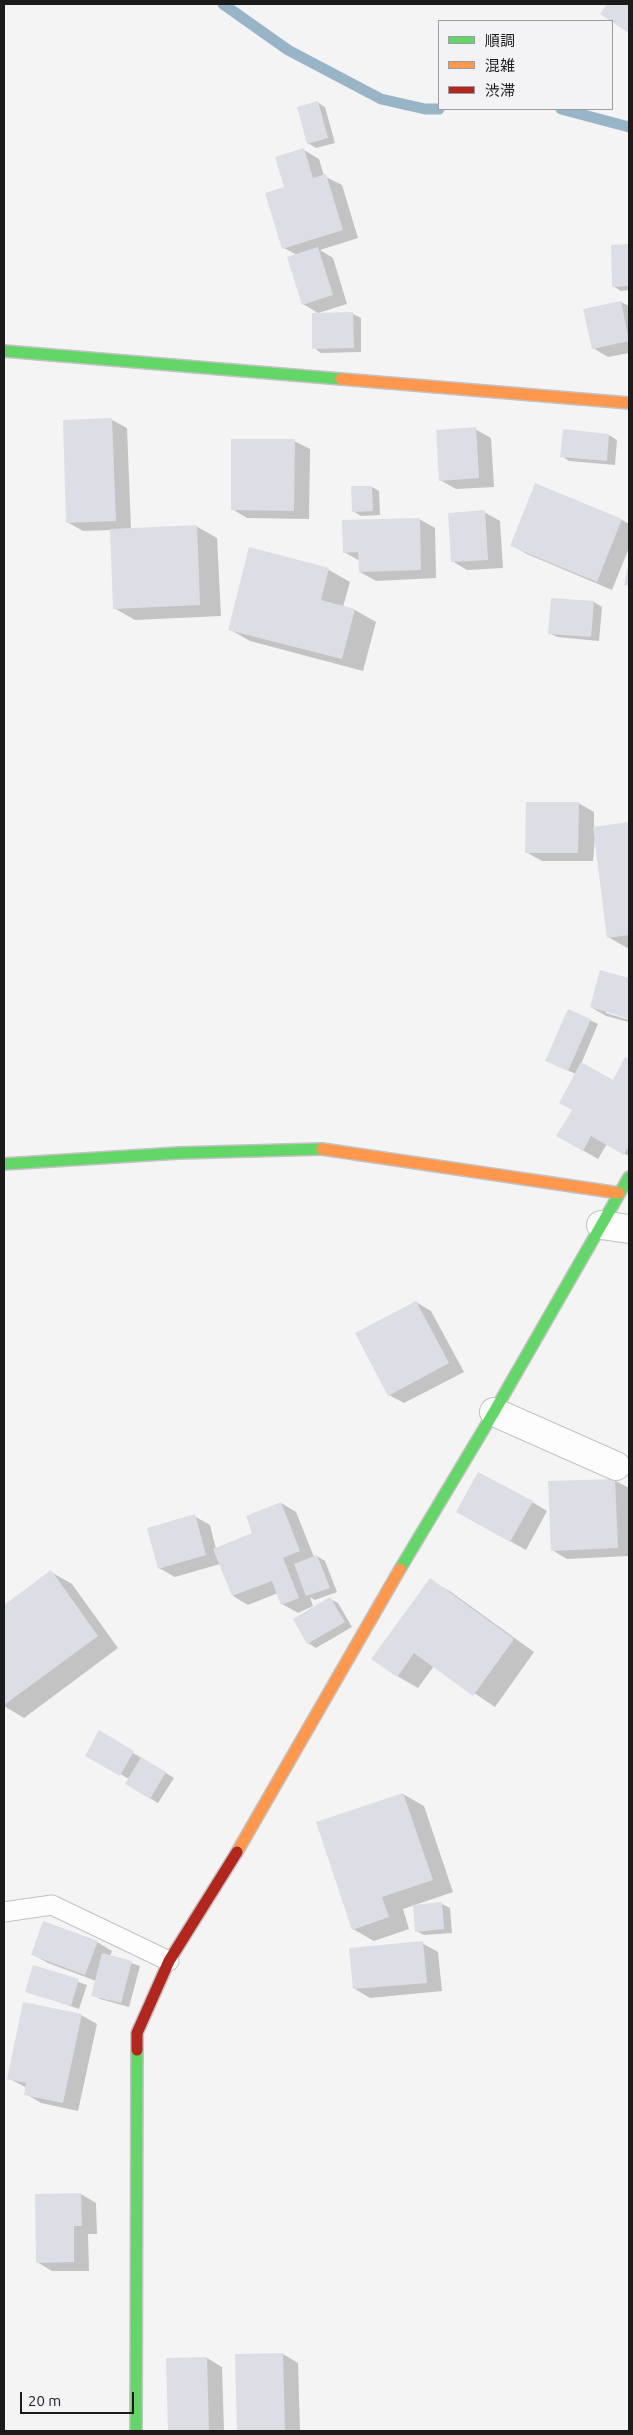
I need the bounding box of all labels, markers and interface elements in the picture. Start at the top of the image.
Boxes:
legend [438,20,613,110]
text: 順調 [485,32,515,49]
text: 混雑 [485,57,515,74]
text: 渋滞 [485,82,515,99]
scale bar [22,2382,136,2414]
text: 20 m [28,2392,61,2409]

